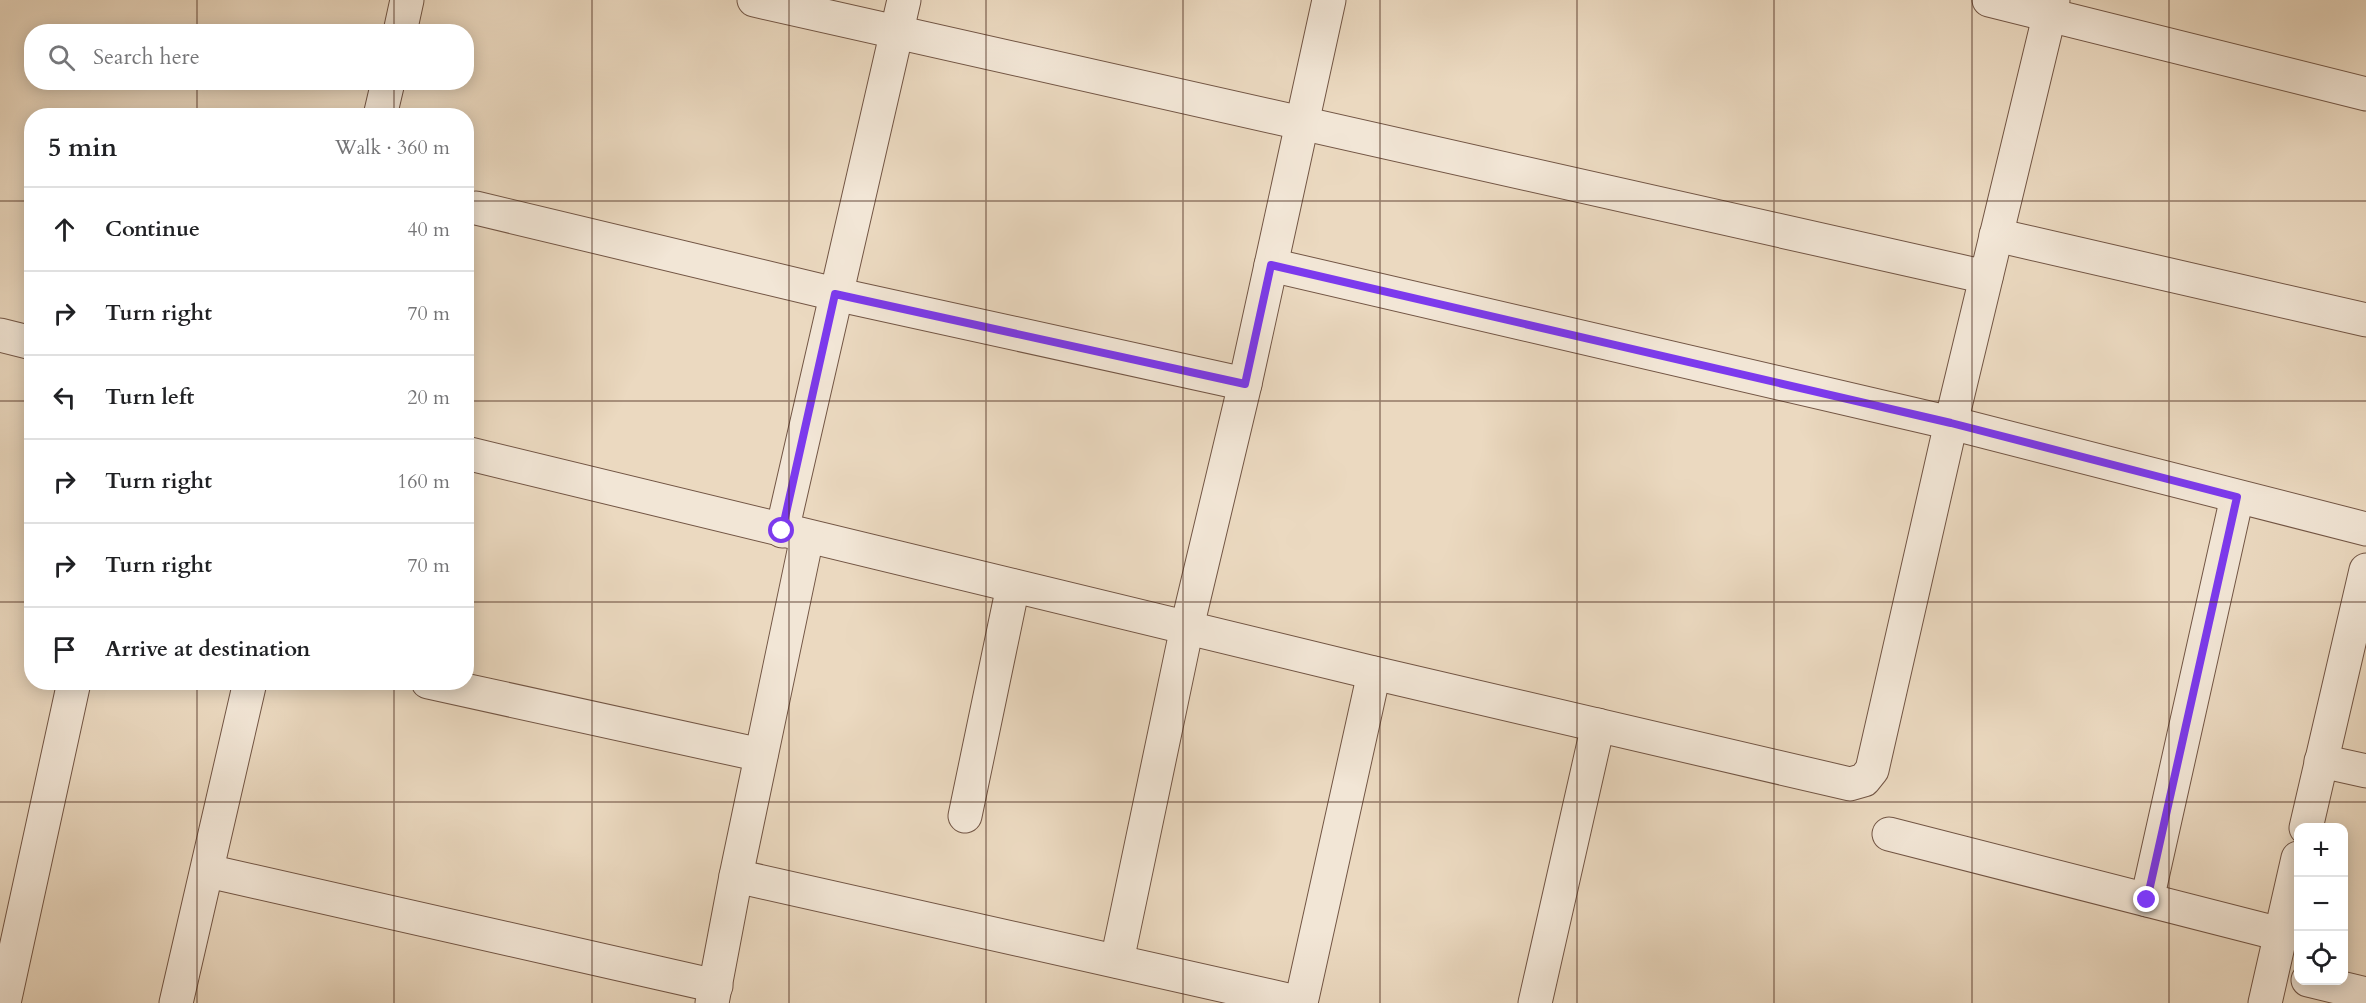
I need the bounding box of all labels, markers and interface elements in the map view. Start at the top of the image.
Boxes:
search box [24,24,474,90]
icon: search [45,41,78,74]
text: Search here [93,42,200,72]
text: 5 min [48,130,117,165]
text: Walk · 360 m [335,134,450,161]
icon: ahead [48,213,81,246]
text: Continue [105,214,200,244]
text: 40 m [407,216,450,243]
icon: right [48,297,81,330]
text: Turn right [105,298,212,328]
text: 70 m [407,300,450,327]
icon: left [48,381,81,414]
text: Turn left [105,382,194,412]
text: 20 m [407,384,450,411]
icon: right [48,465,81,498]
text: Turn right [105,466,212,496]
text: 160 m [397,468,450,495]
route start [768,517,794,543]
icon: right [48,549,81,582]
text: Turn right [105,550,212,580]
text: 70 m [407,552,450,579]
icon: arrive [48,633,81,666]
text: Arrive at destination [105,634,310,664]
map controls [2294,823,2348,985]
button: + [2294,823,2348,877]
button: − [2294,877,2348,931]
route end [2133,886,2159,912]
button: locate [2294,931,2348,985]

